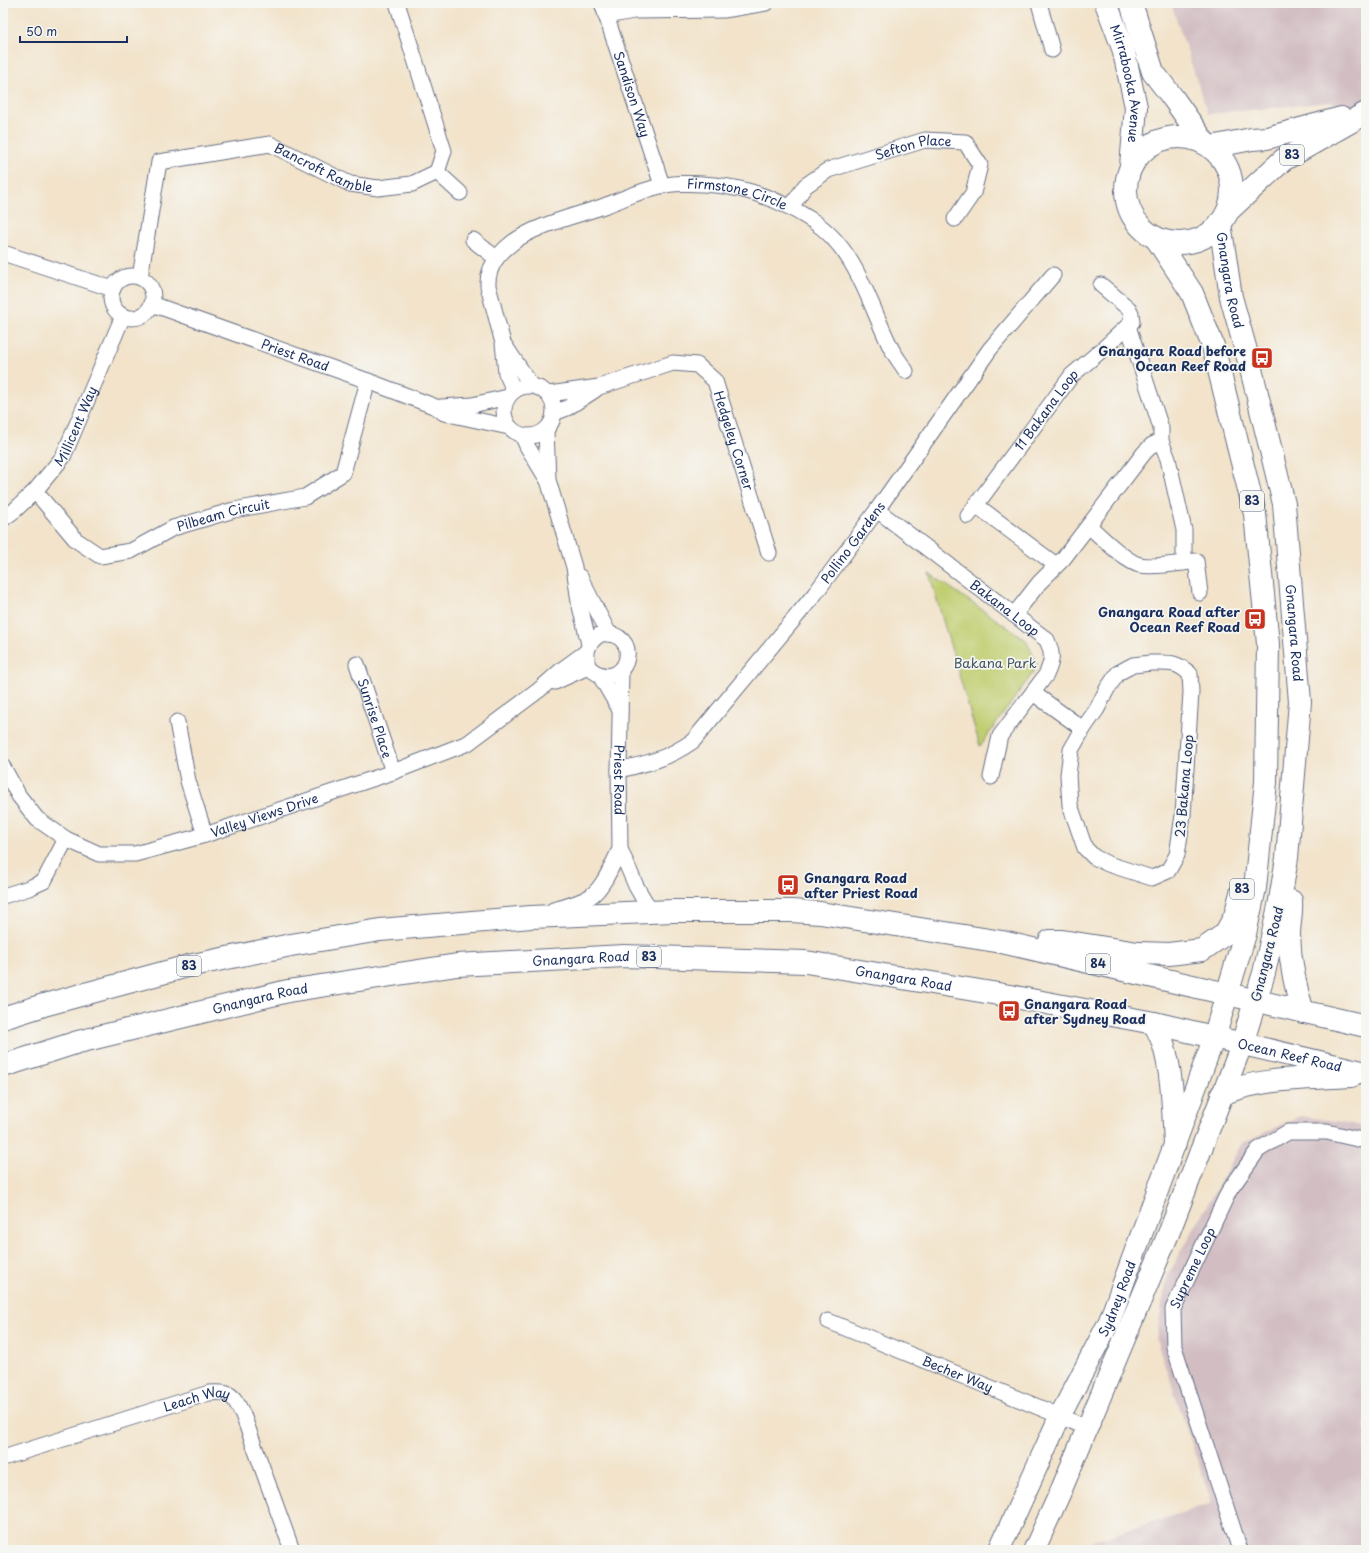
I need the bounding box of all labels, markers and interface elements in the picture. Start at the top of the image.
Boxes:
scale bar [20,18,127,44]
street label: Mirrabooka Avenue [1106,21,1146,144]
text: 50 m [26,22,57,40]
street label: Sandison Way [609,49,656,140]
street label: Sefton Place [872,130,952,164]
street label: Bancroft Ramble [271,138,374,196]
road number: 83 [1280,145,1304,165]
street label: Firmstone Circle [687,173,791,214]
street label: Gnangara Road [1212,231,1249,330]
street label: Priest Road [259,334,332,375]
place label: Gnangara Road before Ocean Reef Road [1098,341,1246,375]
bus stop icon: Gnangara Road before Ocean Reef Road [1249,345,1275,371]
street label: 11 Bakana Loop [1010,364,1082,454]
street label: Millicent Way [49,383,101,470]
street label: Hedgeley Corner [710,388,759,494]
road number: 83 [1240,491,1264,511]
street label: Pilbeam Circuit [174,494,271,535]
street label: Pollino Gardens [816,497,889,587]
street label: Bakana Loop [966,575,1044,640]
street label: Gnangara Road [1282,584,1308,683]
place label: Gnangara Road after Ocean Reef Road [1098,602,1240,636]
bus stop icon: Gnangara Road after Ocean Reef Road [1242,606,1268,632]
park label: Bakana Park [953,653,1037,672]
street label: Sunrise Place [353,676,398,760]
street label: 23 Bakana Loop [1170,733,1197,838]
street label: Priest Road [610,744,630,816]
street label: Valley Views Drive [208,788,321,841]
place label: Gnangara Road after Priest Road [804,868,918,902]
bus stop icon: Gnangara Road after Priest Road [775,872,801,898]
road number: 83 [1230,879,1254,899]
street label: Gnangara Road [1245,904,1288,1004]
street label: Gnangara Road [532,946,630,970]
road number: 83 [637,947,661,967]
road number: 84 [1086,954,1110,974]
road number: 83 [177,956,201,976]
street label: Gnangara Road [854,960,953,995]
street label: Gnangara Road [210,978,309,1018]
place label: Gnangara Road after Sydney Road [1024,994,1146,1028]
bus stop icon: Gnangara Road after Sydney Road [996,998,1022,1024]
street label: Ocean Reef Road [1236,1033,1344,1076]
street label: Supreme Loop [1165,1224,1219,1311]
street label: Sydney Road [1093,1258,1140,1340]
street label: Becher Way [919,1351,996,1397]
street label: Leach Way [161,1381,233,1416]

